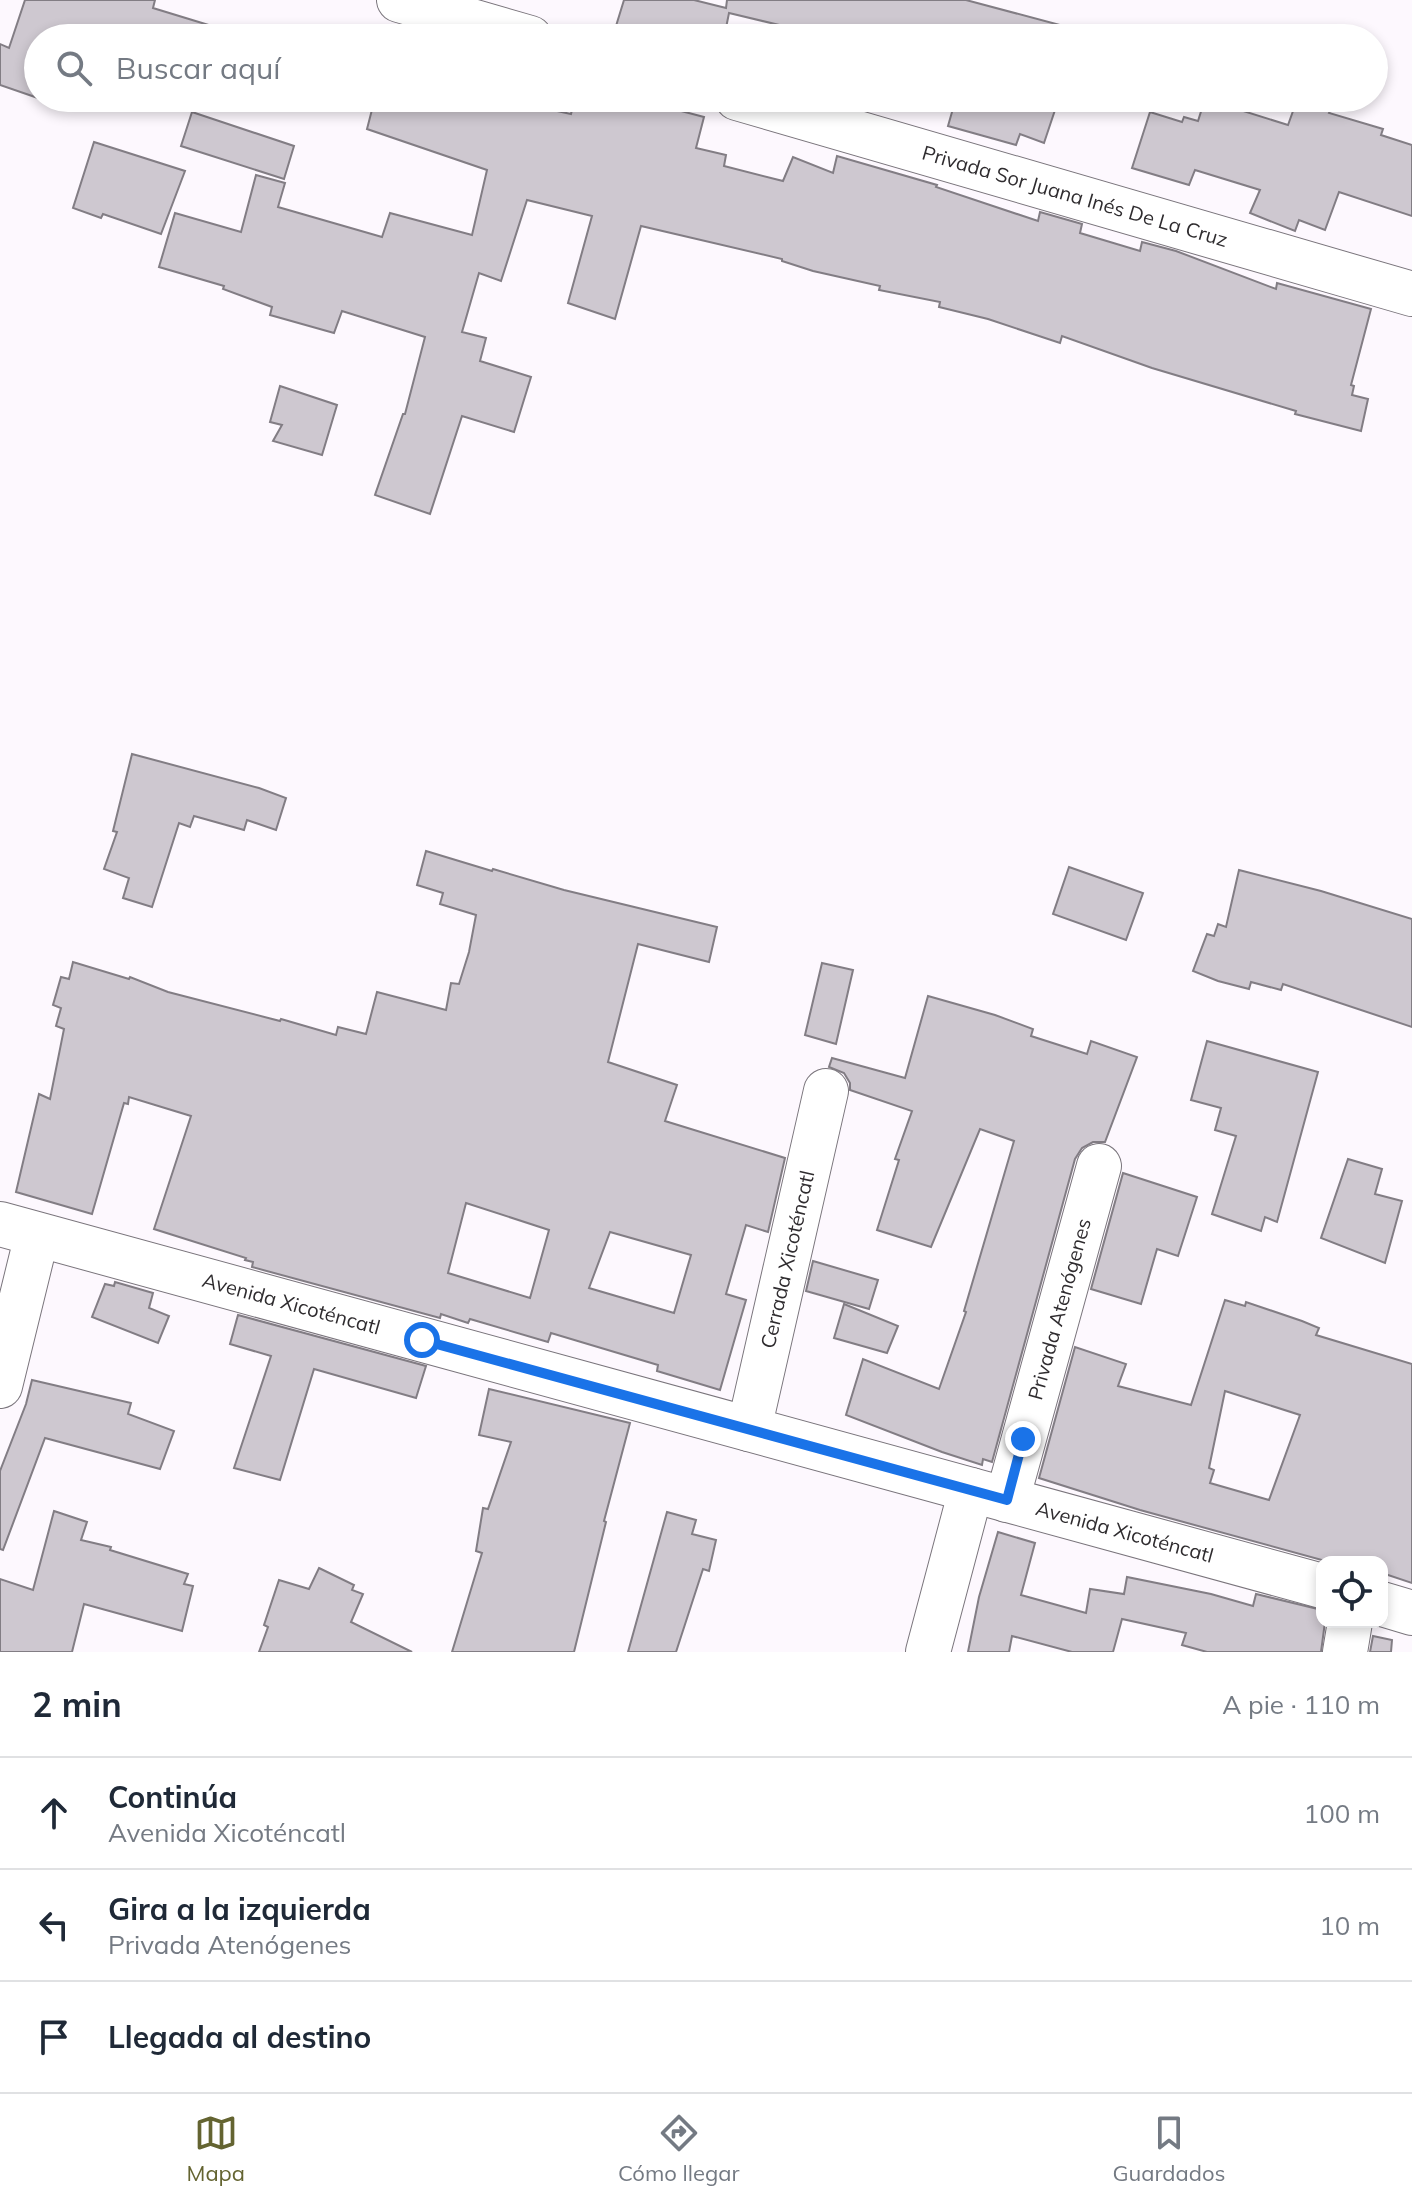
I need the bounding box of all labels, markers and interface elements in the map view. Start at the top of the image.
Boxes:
search box [24,24,1388,112]
icon: search [52,46,96,90]
text: Buscar aquí [116,49,281,87]
street label: Privada Sor Juana Inés De La Cruz [919,139,1231,252]
street label: Cerrada Xicoténcatl [755,1168,820,1351]
street label: Privada Atenógenes [1022,1215,1096,1403]
street label: Avenida Xicoténcatl [200,1267,383,1340]
route start [404,1322,440,1358]
route end [1005,1421,1041,1457]
street label: Avenida Xicoténcatl [1033,1495,1216,1568]
map controls [1316,1556,1388,1628]
button: locate [1316,1556,1388,1628]
text: 2 min [32,1683,122,1726]
text: A pie · 110 m [1222,1688,1380,1721]
text: Continúa [108,1778,237,1816]
icon: ahead [32,1791,76,1835]
text: 100 m [1304,1797,1380,1830]
text: Avenida Xicoténcatl [108,1816,346,1849]
text: Gira a la izquierda [108,1890,371,1928]
icon: left [32,1903,76,1947]
text: 10 m [1319,1909,1380,1942]
text: Privada Atenógenes [108,1928,352,1961]
icon: arrive [32,2015,76,2059]
text: Llegada al destino [108,2018,371,2056]
tab: Mapa [187,2111,245,2187]
tab: Cómo llegar [618,2111,739,2187]
tab: Guardados [1113,2111,1225,2187]

